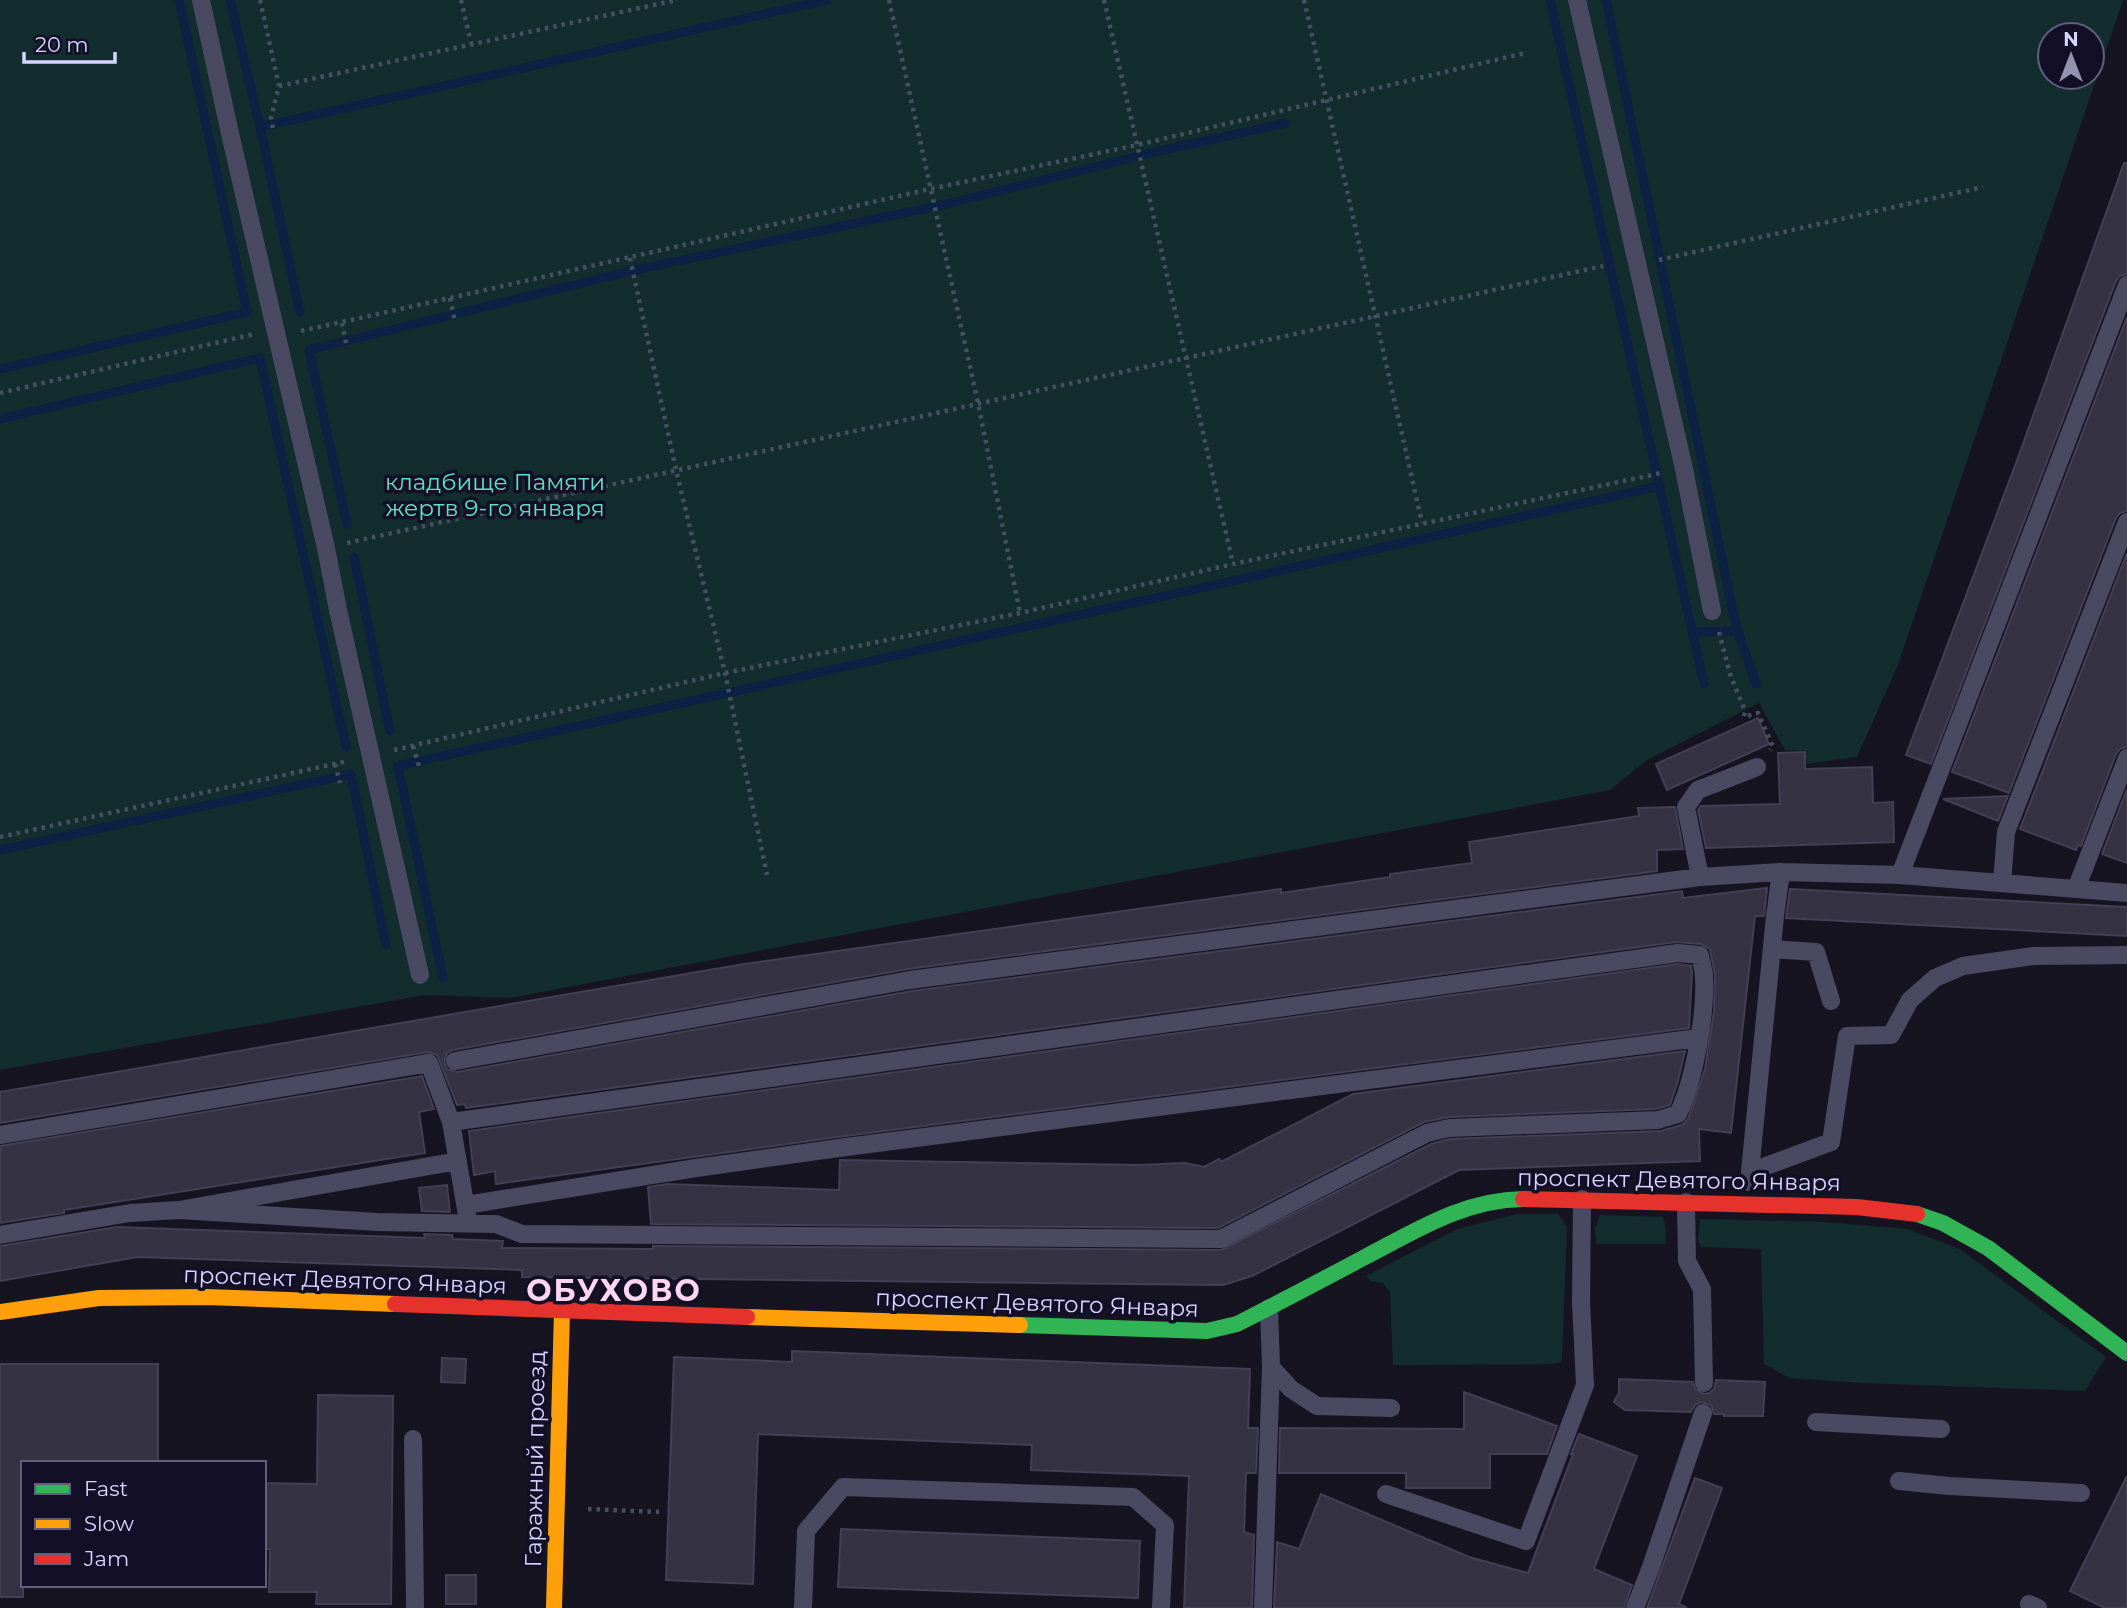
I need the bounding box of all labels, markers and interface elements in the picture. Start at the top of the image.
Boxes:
scale bar [24,21,116,65]
north arrow [2036,21,2106,91]
text: N [2063,28,2079,51]
text: 20 m [35,32,89,57]
park label: кладбище Памяти жертв 9-го января [385,468,605,522]
street label: проспект Девятого Января [1517,1163,1841,1197]
street label: проспект Девятого Января [183,1260,507,1300]
district label: ОБУХОВО [526,1272,702,1309]
street label: проспект Девятого Января [875,1283,1199,1323]
street label: Гаражный проезд [519,1350,551,1568]
legend [21,1461,266,1587]
text: Fast [84,1476,128,1501]
text: Slow [84,1511,134,1536]
text: Jam [83,1546,129,1571]

